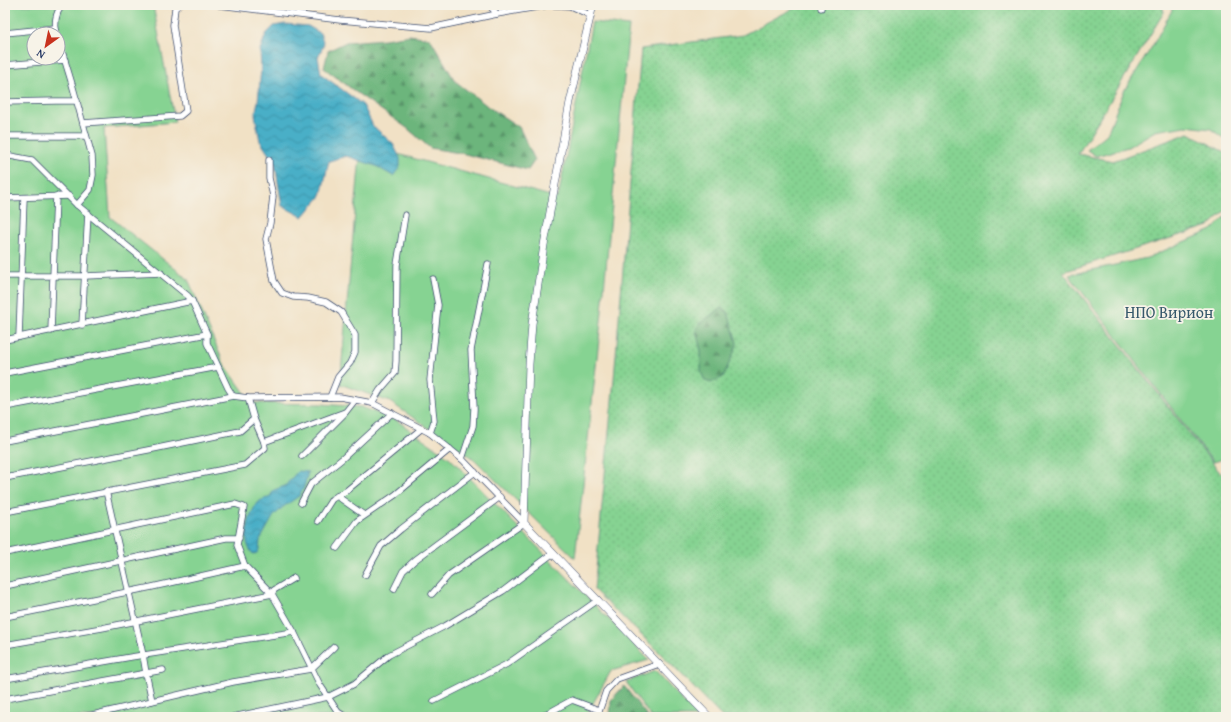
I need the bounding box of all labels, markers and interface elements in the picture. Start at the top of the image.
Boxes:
north arrow [26,26,66,66]
text: N [33,45,48,63]
park label: НПО Вирион [1125,300,1213,324]

